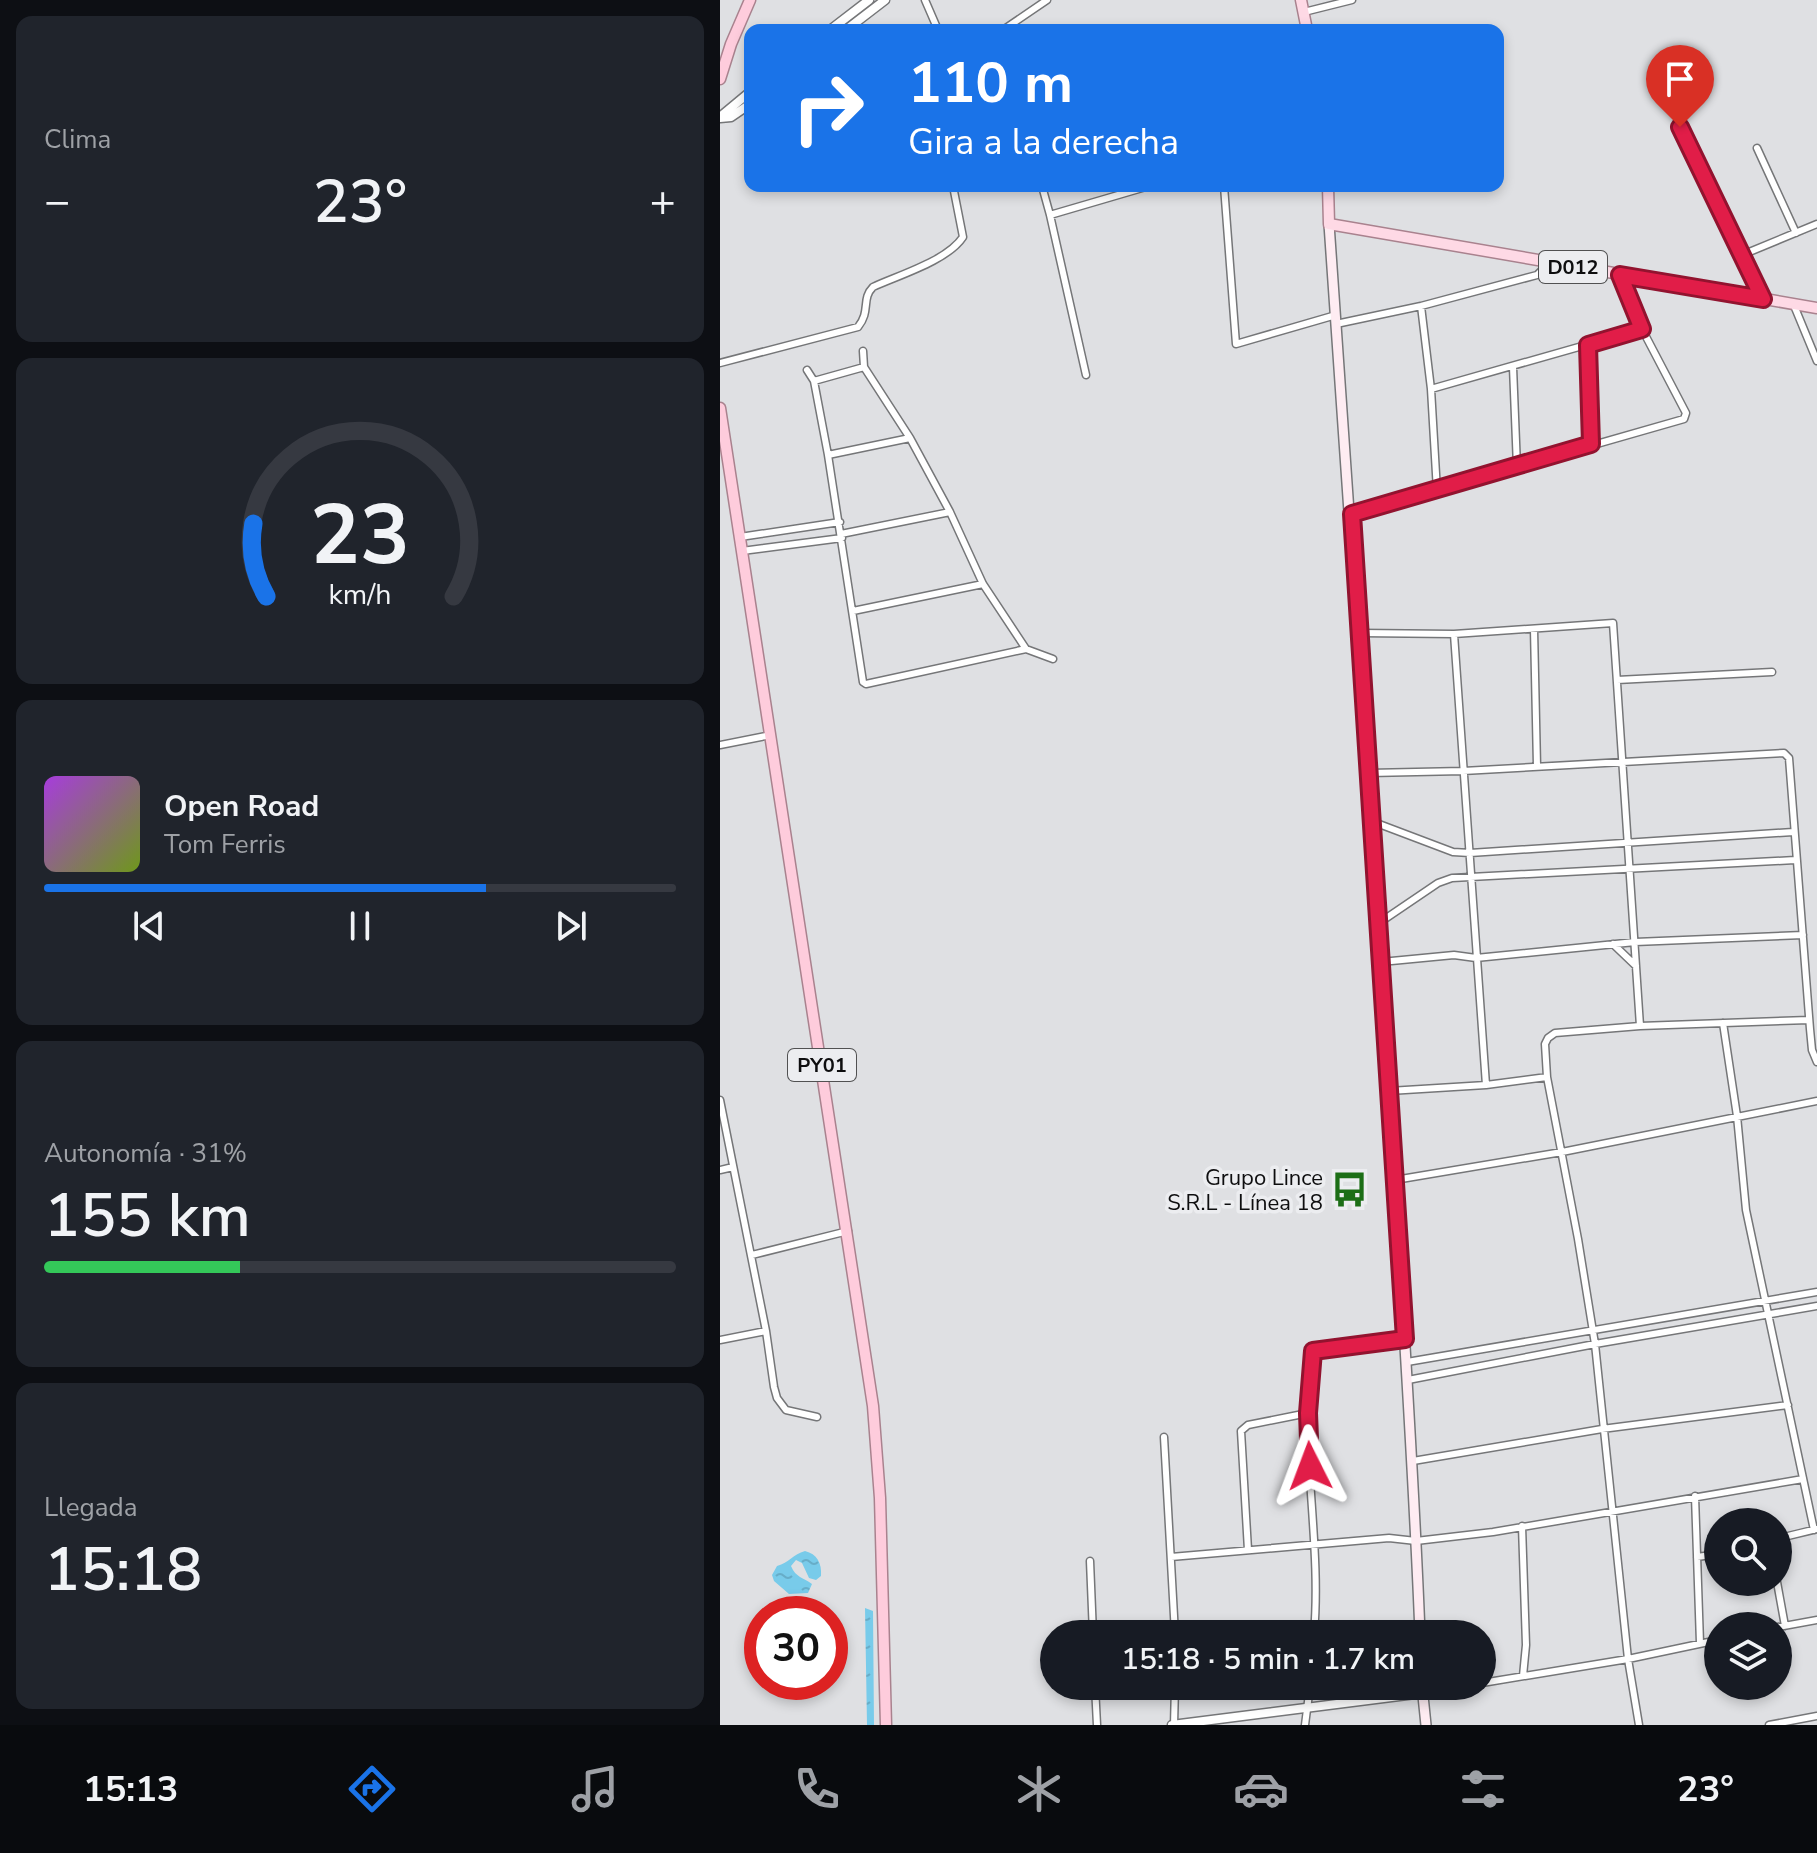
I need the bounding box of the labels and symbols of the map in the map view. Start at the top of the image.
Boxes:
pin [1646,45,1714,127]
road number: D012 [1539,251,1607,283]
road number: PY01 [788,1049,856,1081]
place label: Grupo Lince S.R.L - Línea 18 [1167,1163,1323,1218]
bus stop icon: Grupo Lince S.R.L - Línea 18 [1330,1171,1368,1209]
position arrow [1268,1424,1352,1508]
speed limit sign: 30 [744,1596,848,1700]

